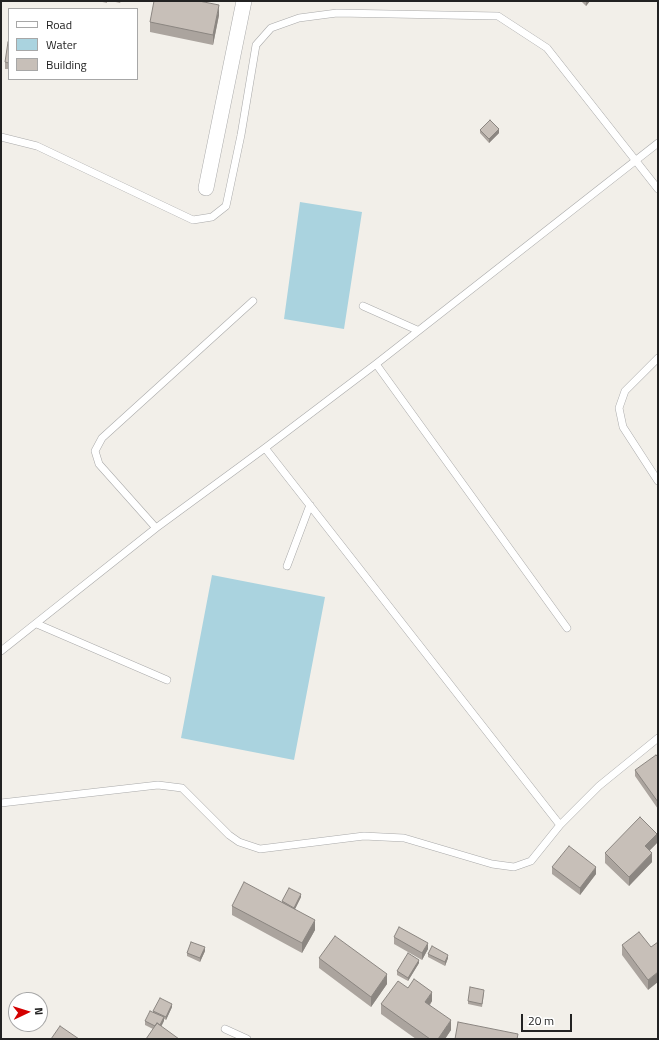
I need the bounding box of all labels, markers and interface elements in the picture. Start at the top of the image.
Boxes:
legend [8,8,138,80]
text: Road [46,15,72,34]
text: Water [46,35,77,54]
text: Building [46,55,87,74]
north arrow [8,992,48,1032]
scale bar [523,1006,574,1032]
text: N [31,1007,47,1016]
text: 20 m [528,1011,554,1030]

